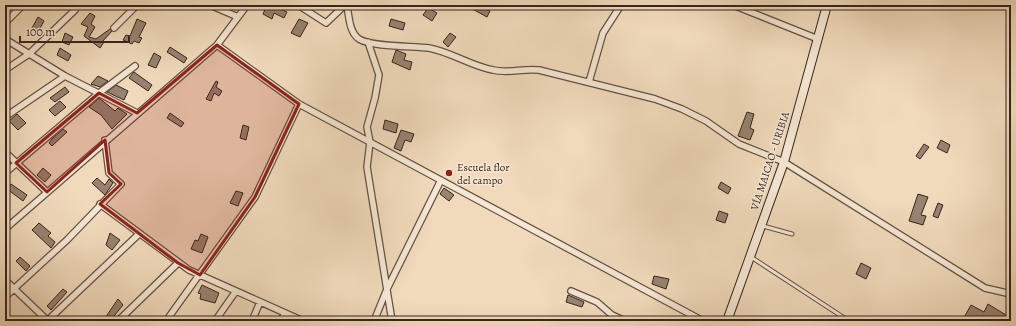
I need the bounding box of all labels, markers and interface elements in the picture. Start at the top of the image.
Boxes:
scale bar [20,18,129,44]
text: 100 m [26,24,55,40]
street label: VÍA MAICAO - URIBIA [747,109,793,213]
place label: Escuela flor del campo [457,160,509,188]
marker: Escuela flor del campo [444,168,454,178]

